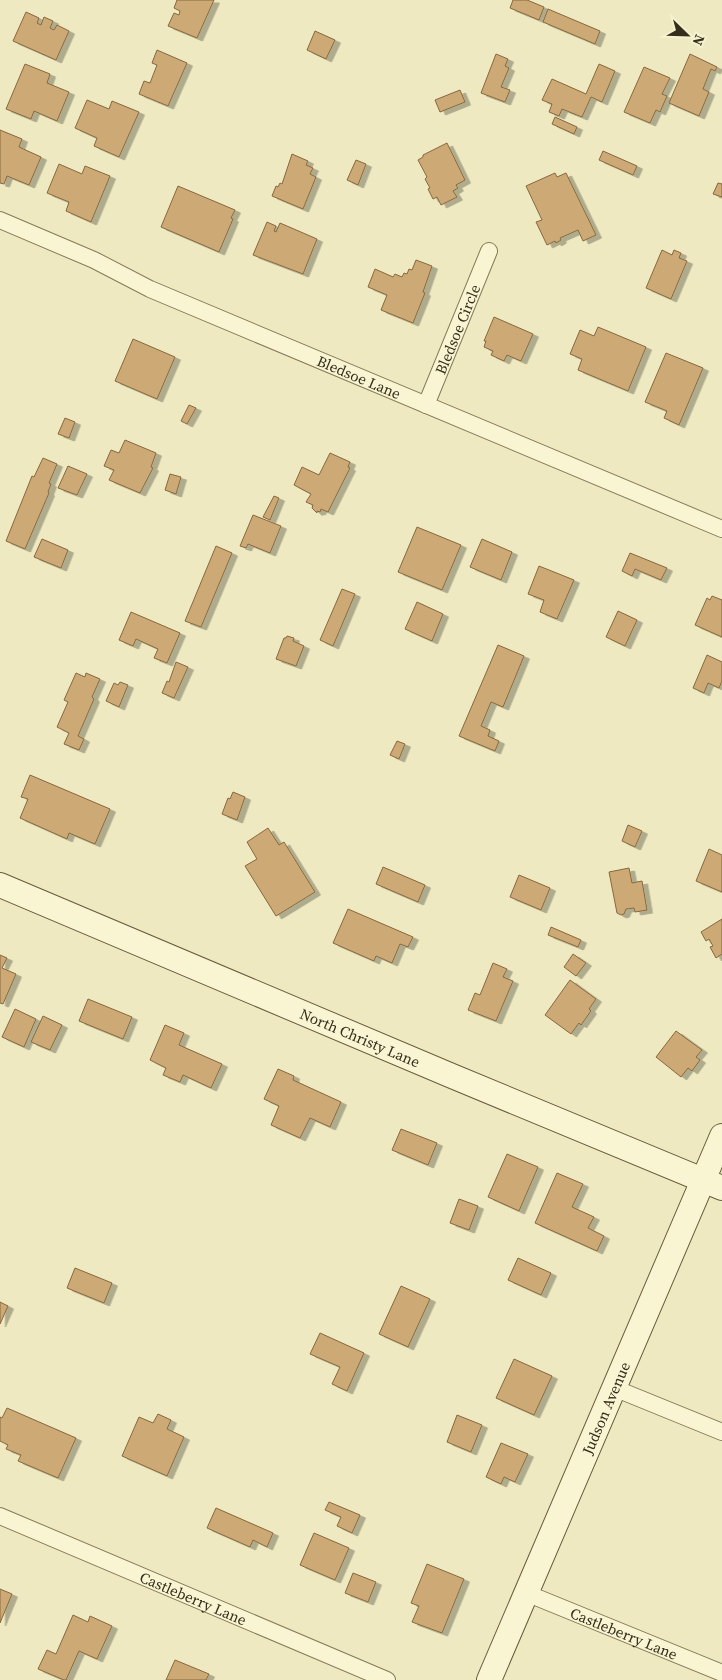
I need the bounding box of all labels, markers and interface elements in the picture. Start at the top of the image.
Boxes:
north arrow [662,10,712,60]
text: N [688,31,710,49]
street label: Bledsoe Circle [429,281,485,377]
street label: Bledsoe Lane [314,350,405,404]
street label: North Christy Lane [297,1003,424,1072]
street label: Judson Avenue [576,1358,635,1458]
street label: Castleberry Lane [137,1566,250,1630]
street label: Castleberry Lane [567,1602,681,1664]

